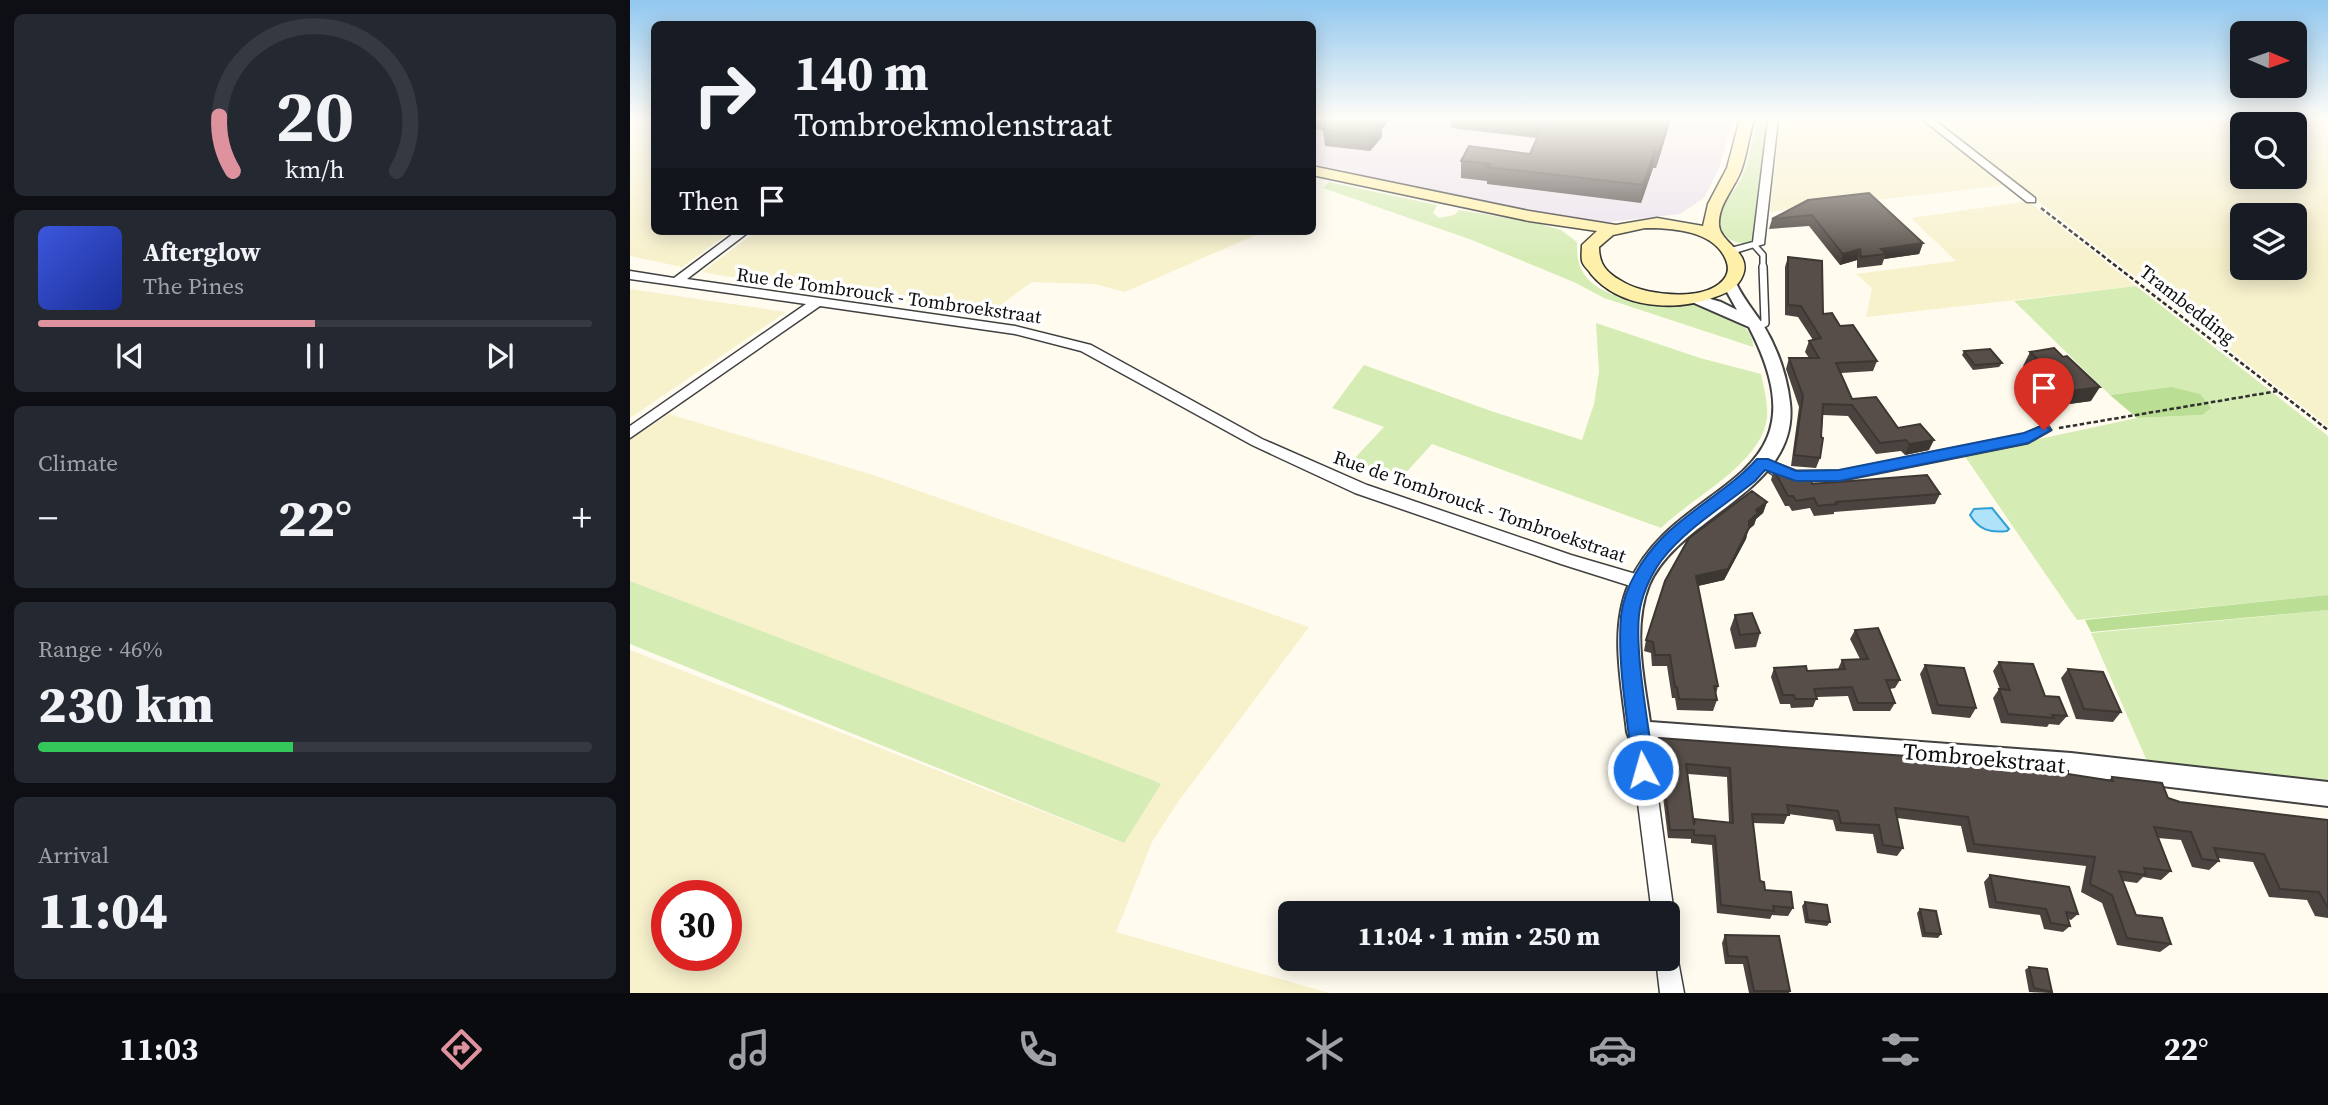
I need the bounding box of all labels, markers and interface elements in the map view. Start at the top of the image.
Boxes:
north arrow [2230,21,2306,98]
map controls [2230,21,2307,280]
text: 140 m [794,39,929,106]
icon: right [679,49,770,140]
text: 20 [276,66,354,165]
text: Tombroekmolenstraat [794,103,1112,147]
button: search [2230,112,2307,189]
text: km/h [285,152,345,186]
icon: arrive [753,182,791,220]
text: Then [679,183,739,219]
button: layers [2230,203,2307,280]
text: Afterglow [143,234,261,270]
street label: Trambedding [2135,258,2241,350]
street label: Rue de Tombrouck - Tombroekstraat [735,261,1044,329]
text: The Pines [143,270,244,302]
icon: previous [111,337,149,375]
icon: pause [296,337,334,375]
icon: next [481,337,519,375]
pin [2014,358,2074,430]
icon: arrive [2025,369,2063,407]
street label: Rue de Tombrouck - Tombroekstraat [1330,444,1630,569]
text: Climate [38,447,118,479]
text: 22° [278,482,352,553]
text: − [38,492,58,544]
text: + [572,492,592,544]
text: Range · 46% [38,633,163,665]
text: 230 km [38,668,214,739]
position arrow [1606,733,1680,807]
street label: Tombroekstraat [1902,735,2067,781]
text: Arrival [38,839,109,871]
text: 11:04 [38,874,168,945]
speed limit sign: 30 [651,880,742,971]
text: 11:04 · 1 min · 250 m [1358,918,1600,954]
icon: directions [437,1025,486,1074]
icon: music [725,1025,774,1074]
icon: phone [1013,1025,1062,1074]
icon: climate [1300,1025,1349,1074]
icon: car [1588,1025,1637,1074]
icon: filters [1876,1025,1925,1074]
text: 11:03 [119,1027,198,1071]
text: 22° [2163,1027,2209,1071]

